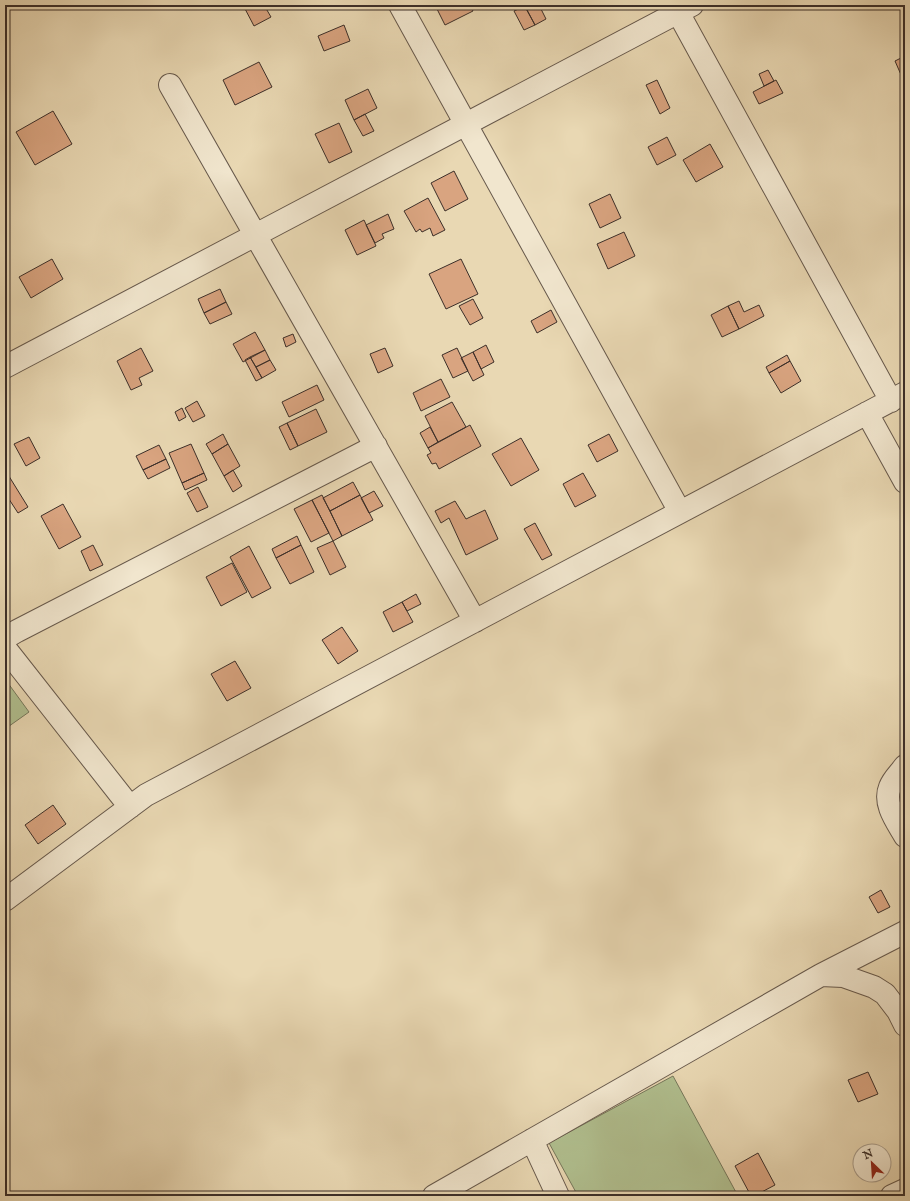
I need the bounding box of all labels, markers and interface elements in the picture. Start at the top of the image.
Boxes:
north arrow [852,1143,892,1183]
text: N [860,1146,876,1164]

